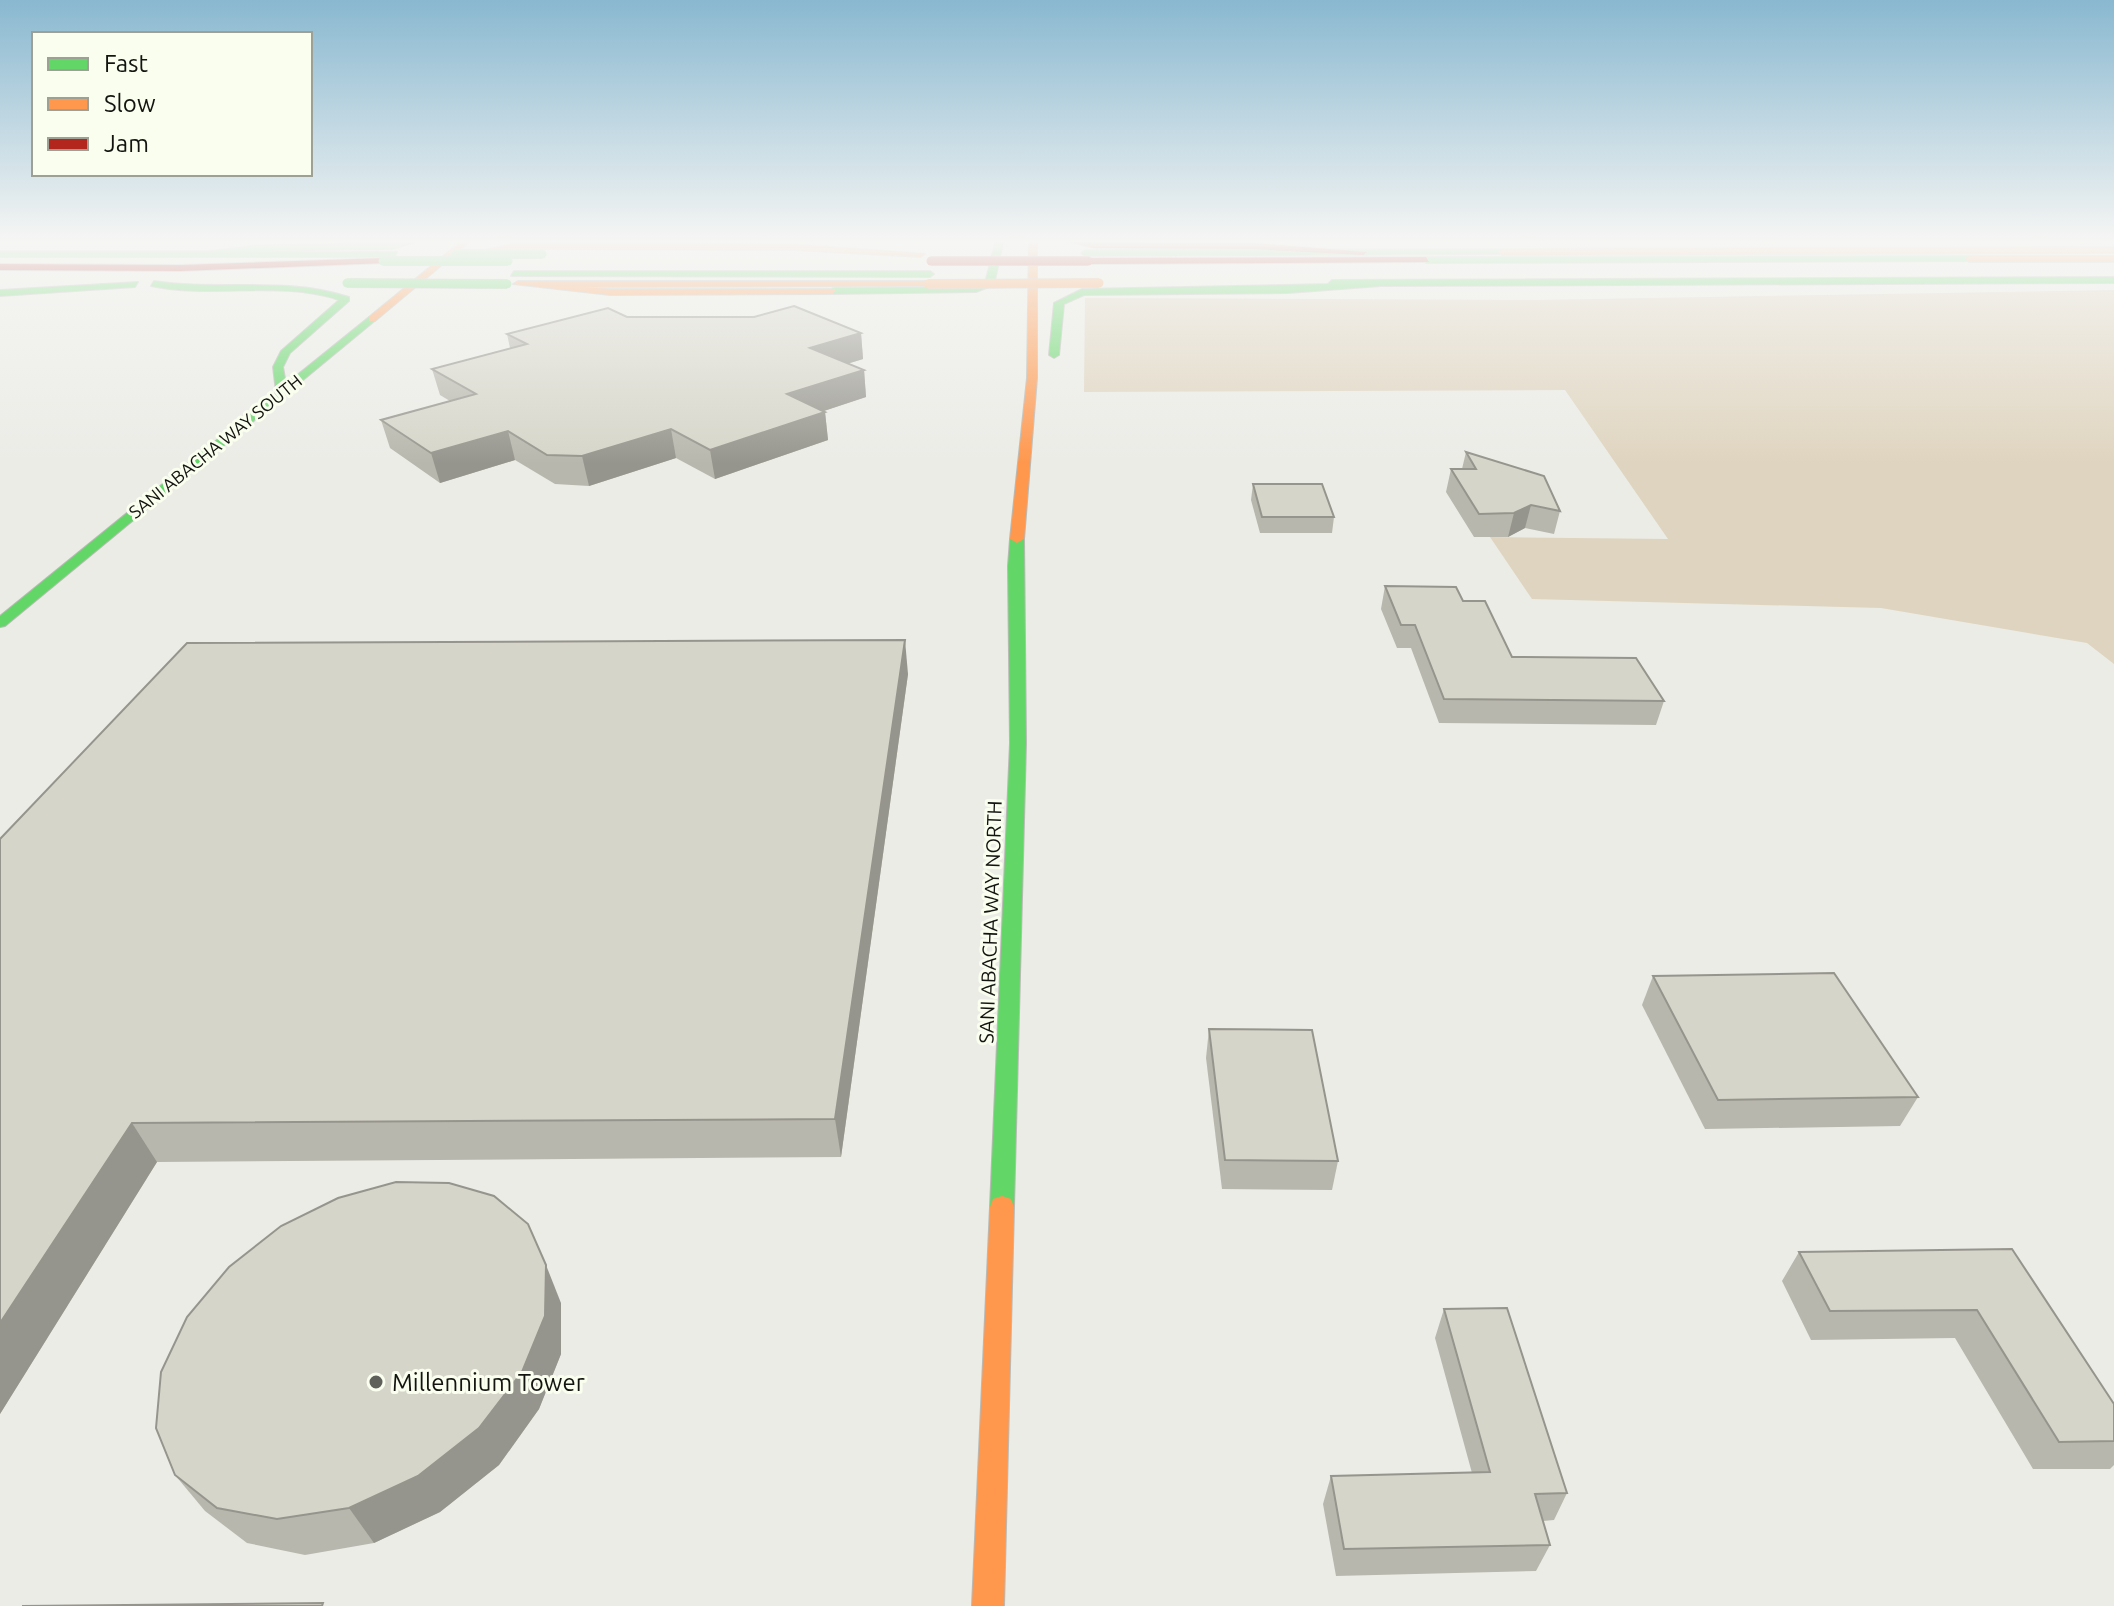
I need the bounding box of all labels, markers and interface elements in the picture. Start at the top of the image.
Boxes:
legend [32,32,312,176]
text: Fast [104,50,148,77]
text: Slow [104,90,156,117]
text: Jam [104,130,149,157]
street label: SANI ABACHA WAY SOUTH [125,370,305,522]
street label: SANI ABACHA WAY NORTH [974,800,1006,1044]
place label: Millennium Tower [392,1369,585,1396]
marker: Millennium Tower [367,1373,385,1391]

